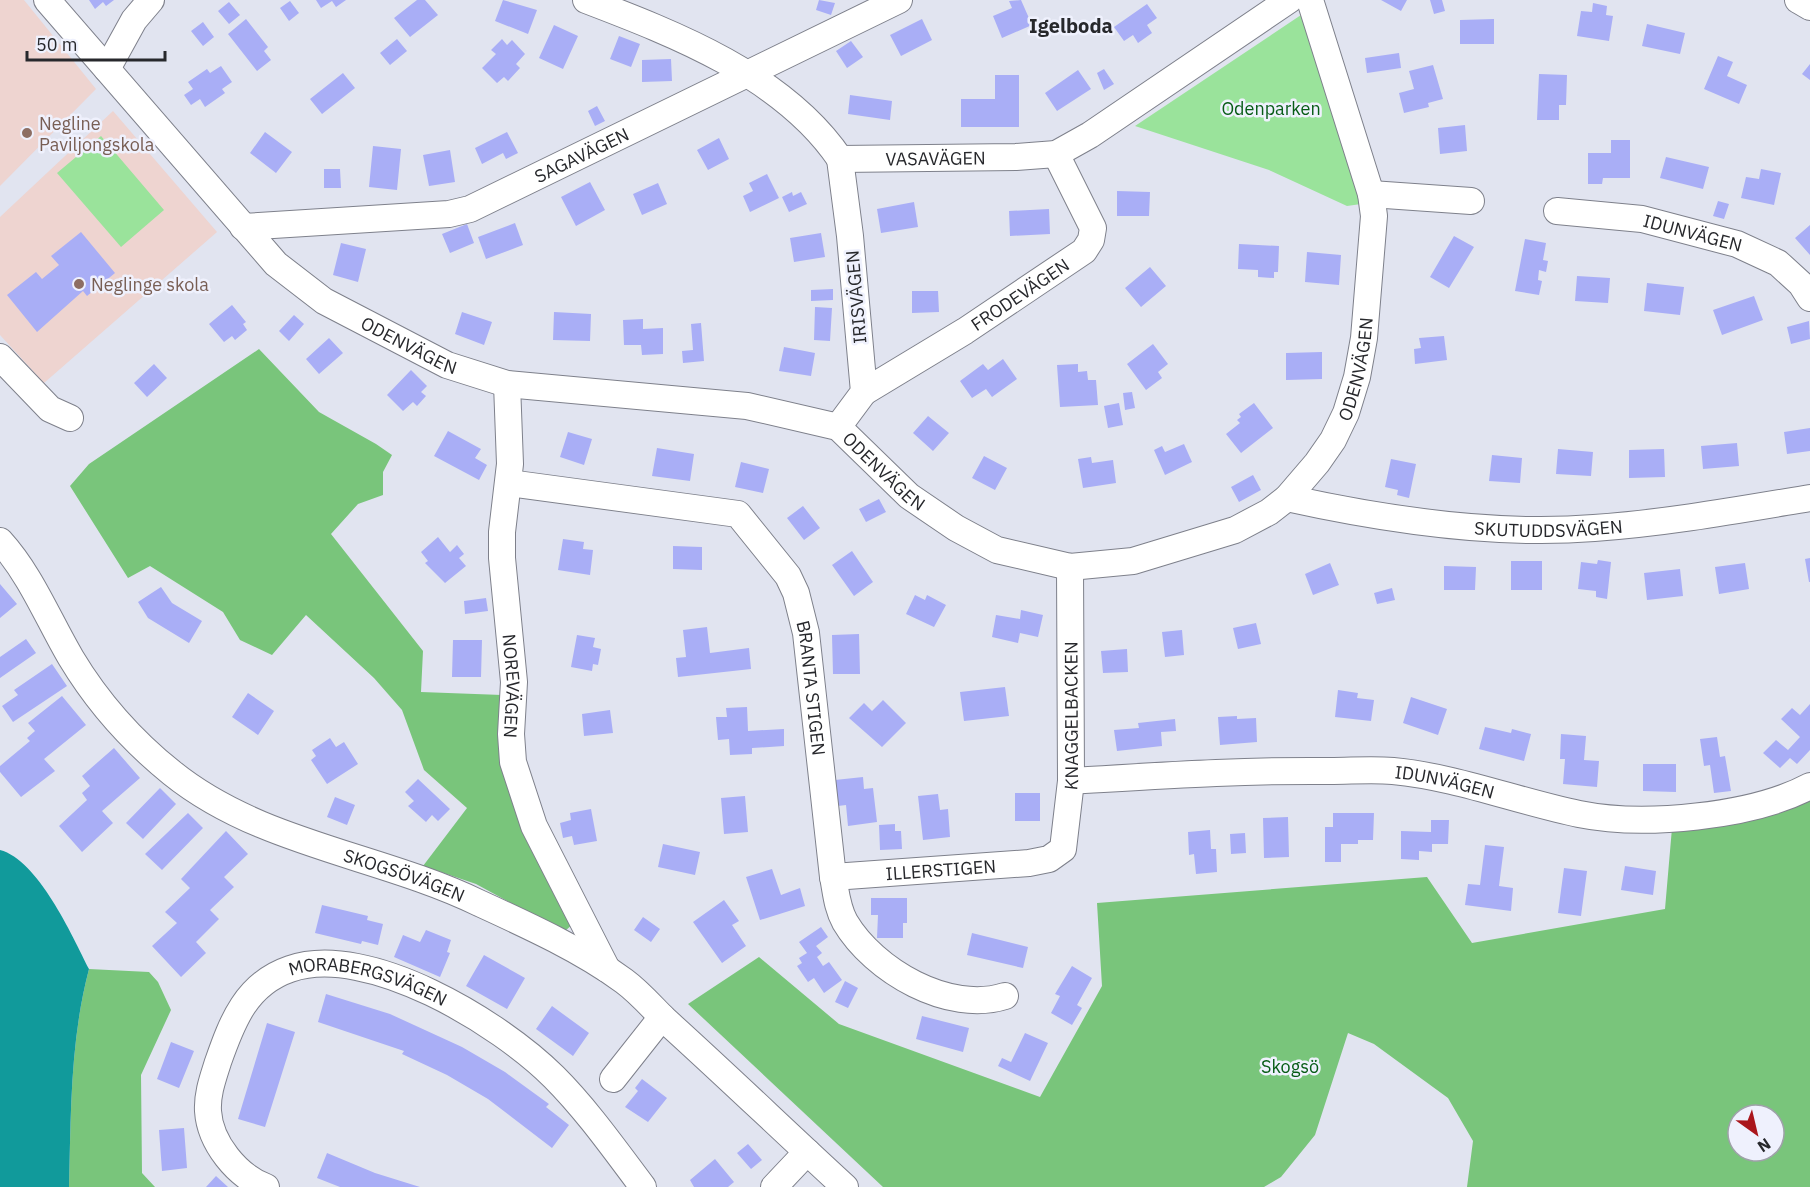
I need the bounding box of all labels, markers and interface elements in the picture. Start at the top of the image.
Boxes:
district label: Igelboda [1029,12,1113,39]
scale bar [27,24,165,62]
text: 50 m [36,33,78,56]
park label: Odenparken [1221,97,1321,120]
place label: Negline Paviljongskola [39,112,155,156]
street label: SAGAVÄGEN [530,122,633,187]
marker: Negline Paviljongskola [20,126,34,140]
street label: VASAVÄGEN [885,146,986,170]
street label: IDUNVÄGEN [1641,208,1745,256]
street label: IRISVÄGEN [840,249,872,345]
street label: FRODEVÄGEN [966,253,1073,335]
place label: Neglinge skola [91,273,209,296]
marker: Neglinge skola [72,277,86,291]
street label: ODENVÄGEN [357,311,460,379]
street label: ODENVÄGEN [1332,316,1377,425]
street label: ODENVÄGEN [838,427,930,515]
street label: SKUTUDDSVÄGEN [1473,514,1624,542]
street label: BRANTA STIGEN [792,618,831,757]
street label: NOREVÄGEN [498,633,526,739]
street label: KNAGGELBACKEN [1059,641,1083,791]
street label: IDUNVÄGEN [1394,760,1497,803]
street label: SKOGSÖVÄGEN [341,843,469,907]
street label: ILLERSTIGEN [885,854,997,885]
street label: MORABERGSVÄGEN [286,952,451,1010]
park label: Skogsö [1261,1055,1319,1078]
north arrow [1726,1103,1786,1163]
text: N [1754,1134,1775,1157]

